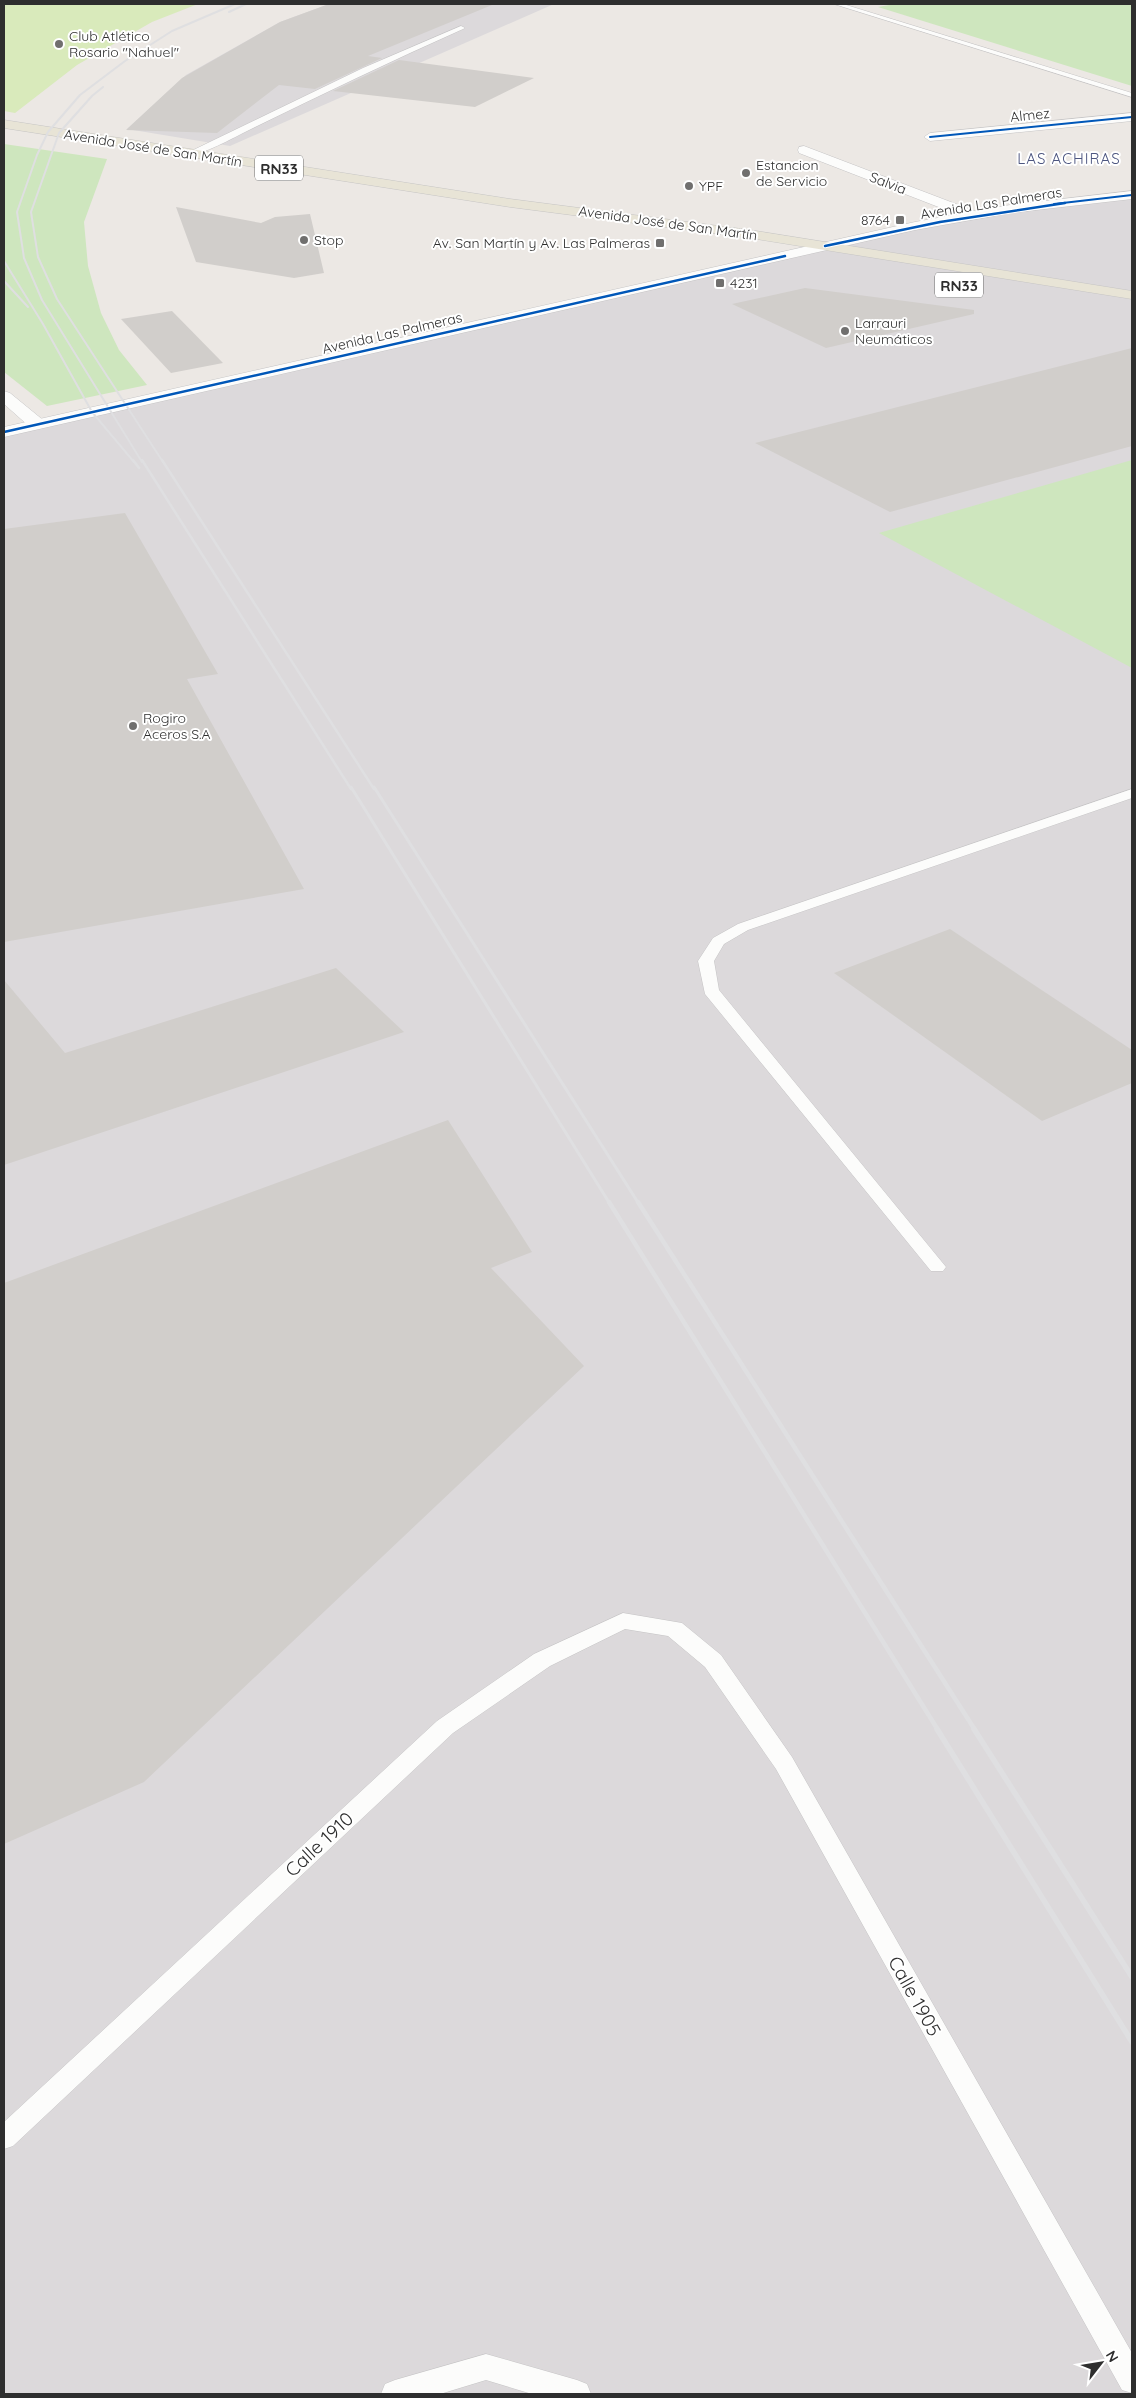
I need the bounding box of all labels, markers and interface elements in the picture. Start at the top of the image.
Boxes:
place label: Club Atlético Rosario "Nahuel" [69,27,179,61]
marker: Club Atlético Rosario "Nahuel" [53,38,65,50]
street label: Almez [1009,104,1051,126]
street label: Avenida José de San Martín [63,125,243,171]
district label: LAS ACHIRAS [1017,149,1121,168]
road number: RN33 [255,156,303,180]
place label: Estancion de Servicio [756,156,827,190]
marker: Estancion de Servicio [740,167,752,179]
street label: Salvia [867,168,909,198]
place label: YPF [699,177,723,195]
marker: YPF [683,180,695,192]
street label: Avenida Las Palmeras [919,183,1063,223]
street label: Avenida José de San Martín [577,202,759,244]
place label: 8764 [861,211,890,229]
marker: 8764 [894,214,906,226]
place label: Stop [314,231,343,249]
marker: Stop [298,234,310,246]
place label: Av. San Martín y Av. Las Palmeras [433,234,650,252]
marker: Av. San Martín y Av. Las Palmeras [654,237,666,249]
road number: RN33 [935,272,983,298]
place label: 4231 [730,274,758,292]
marker: 4231 [714,277,726,289]
street label: Avenida Las Palmeras [320,308,464,358]
place label: Larrauri Neumáticos [855,314,932,348]
marker: Larrauri Neumáticos [839,325,851,337]
place label: Rogiro Aceros S.A [143,709,211,743]
marker: Rogiro Aceros S.A [127,720,139,732]
street label: Calle 1910 [280,1806,358,1882]
street label: Calle 1905 [883,1952,947,2040]
north arrow [1076,2338,1126,2388]
text: N [1102,2347,1123,2365]

